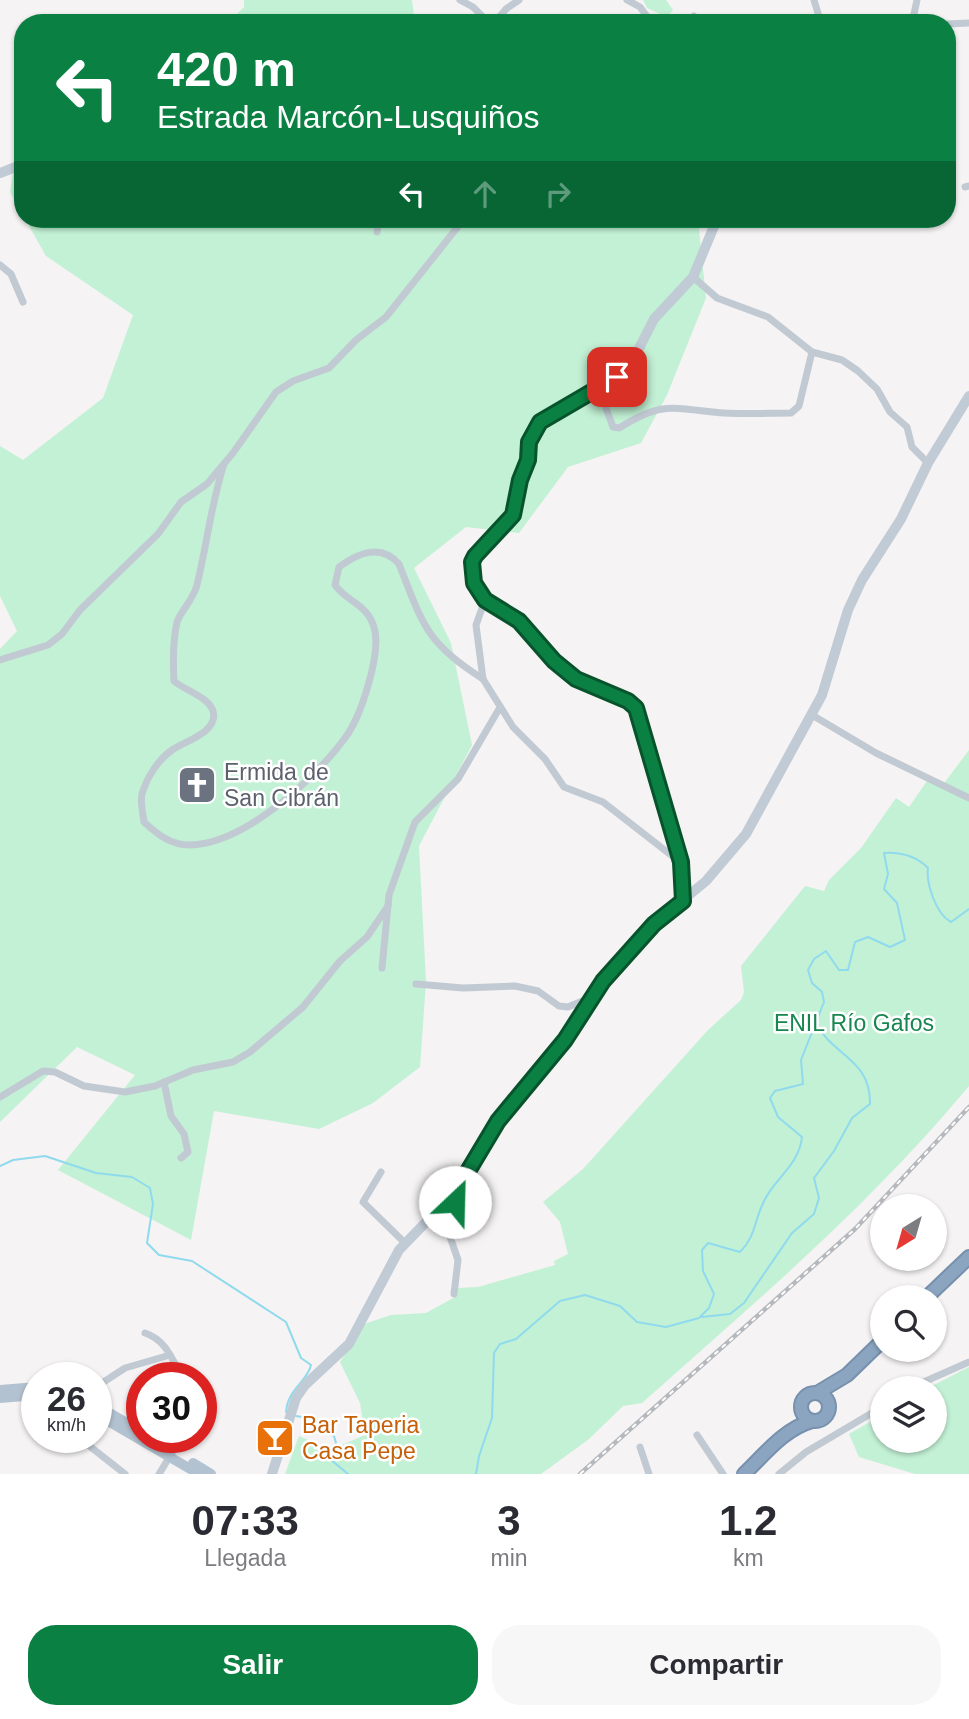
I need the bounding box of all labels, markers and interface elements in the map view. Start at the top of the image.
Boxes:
icon: left [42,42,133,133]
text: 420 m [157,42,296,96]
text: Estrada Marcón-Lusquiños [157,99,539,135]
icon: left [393,175,431,213]
icon: ahead [466,175,504,213]
icon: right [539,175,577,213]
pin [587,347,647,407]
icon: arrive [598,358,636,396]
place label: Ermida de San Cibrán [224,759,339,811]
church icon: Ermida de San Cibrán [176,764,218,806]
park label: ENIL Río Gafos [774,1010,934,1036]
position arrow [418,1165,492,1239]
north arrow [870,1194,947,1270]
map controls [870,1194,947,1453]
button: search [870,1285,947,1362]
speed limit sign: 30 [126,1362,217,1453]
button: layers [870,1376,947,1453]
text: 26 [47,1379,86,1418]
place label: Bar Taperia Casa Pepe [302,1412,419,1464]
text: km/h [47,1415,86,1435]
bar icon: Bar Taperia Casa Pepe [254,1417,296,1459]
text: 07:33 [192,1497,299,1544]
text: 3 [497,1497,521,1544]
text: 1.2 [719,1497,777,1544]
text: Llegada [204,1545,286,1571]
text: min [490,1545,528,1571]
text: km [733,1545,764,1571]
button: Salir [28,1625,478,1705]
button: Compartir [492,1625,941,1705]

